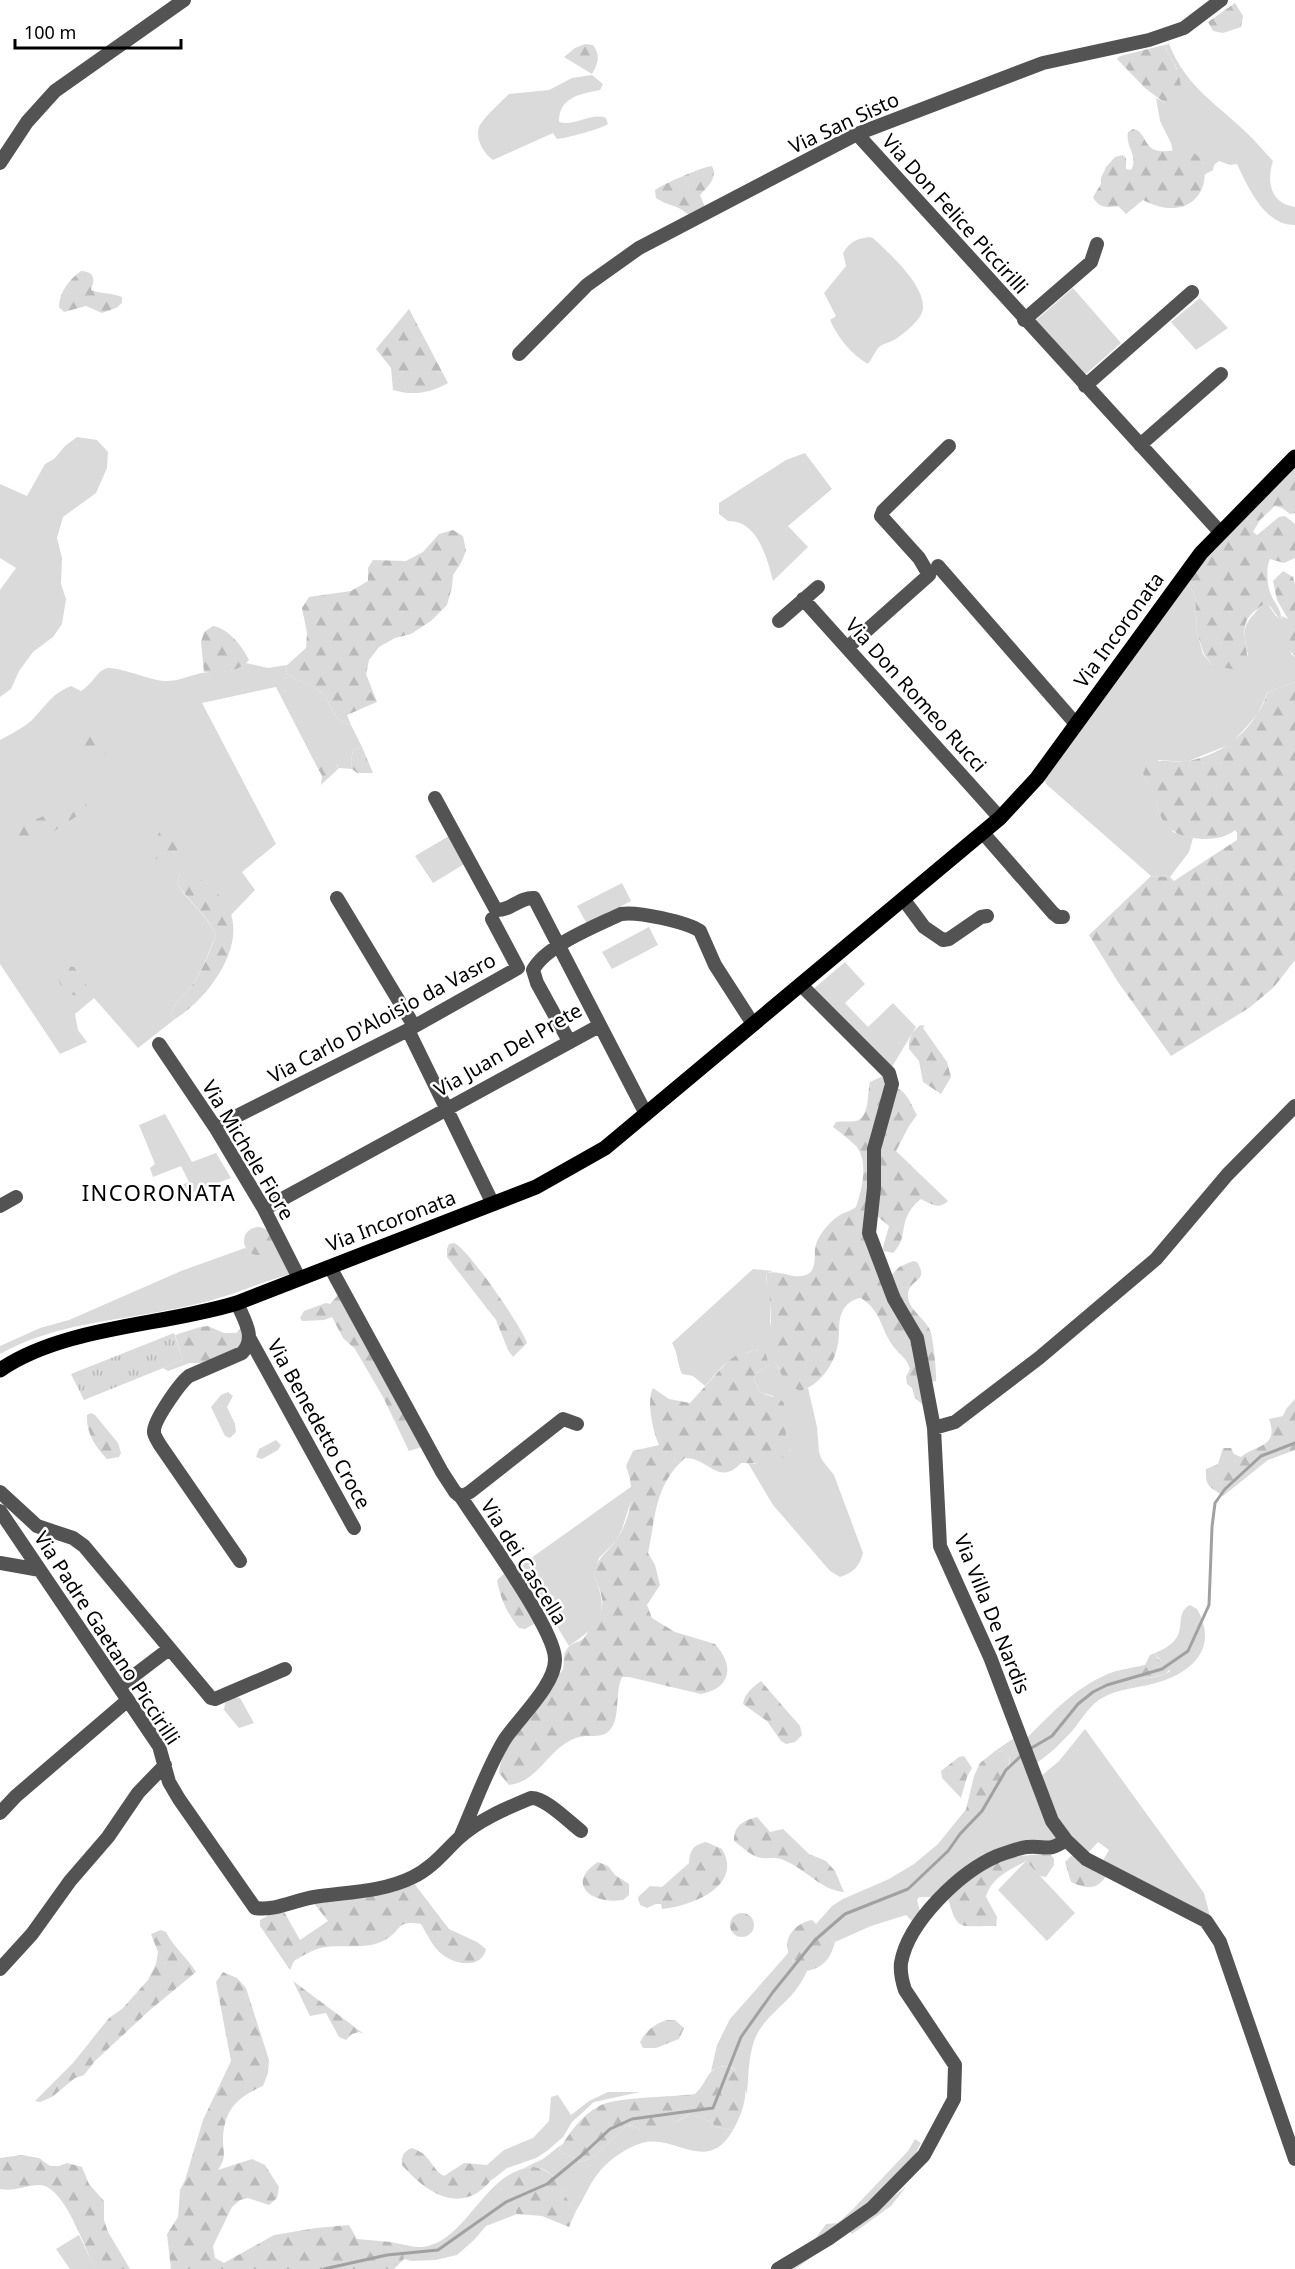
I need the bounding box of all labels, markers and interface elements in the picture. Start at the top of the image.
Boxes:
scale bar [15,12,182,50]
text: 100 m [24,20,76,44]
street label: Via San Sisto [784,85,903,160]
street label: Via Don Felice Piccirilli [876,128,1034,299]
street label: Via Incoronata [1068,567,1170,693]
street label: Via Don Romeo Rucci [840,612,993,778]
street label: Via Carlo D'Aloisio da Vasro [263,946,500,1089]
street label: Via Juan Del Prete [429,996,586,1103]
street label: Via Michele Fiore [196,1075,301,1225]
district label: INCORONATA [82,1177,236,1207]
street label: Via Incoronata [322,1183,459,1258]
street label: Via Benedetto Croce [261,1334,377,1514]
street label: Via dei Cascella [475,1494,574,1630]
street label: Via Padre Gaetano Piccirilli [28,1526,187,1750]
street label: Via Villa De Nardis [948,1530,1037,1698]

